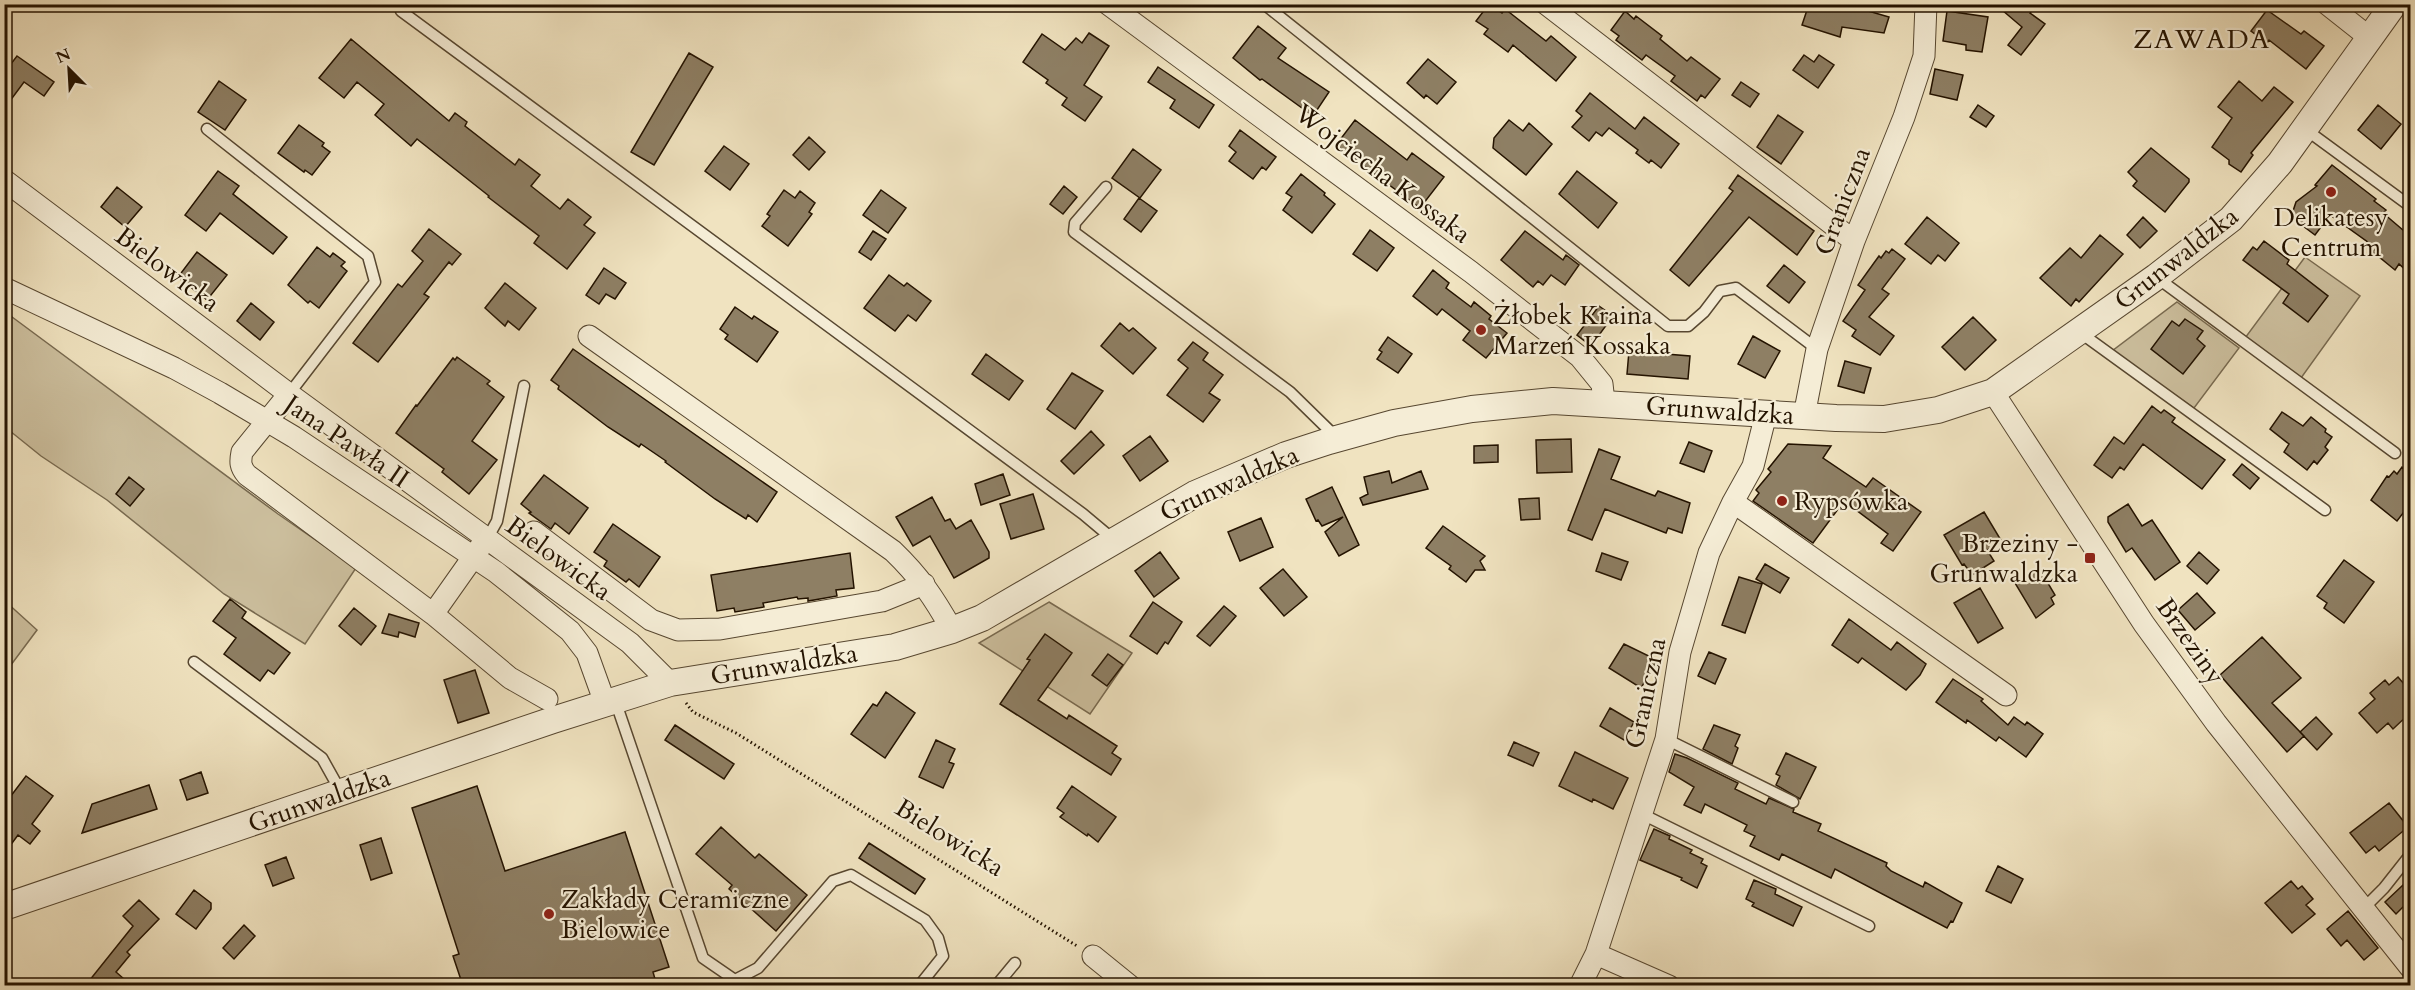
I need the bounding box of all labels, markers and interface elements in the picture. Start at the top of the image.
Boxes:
district label: ZAWADA [2133,21,2271,58]
north arrow [39,39,99,99]
text: N [52,43,74,69]
street label: Wojciecha Kossaka [1286,95,1478,251]
street label: Graniczna [1806,142,1879,260]
marker: Delikatesy Centrum [2324,185,2338,199]
street label: Grunwaldzka [2107,199,2246,318]
place label: Delikatesy Centrum [2274,200,2388,265]
street label: Bielowicka [108,219,227,320]
place label: Żłobek Kraina Marzeń Kossaka [1493,298,1671,363]
marker: Żłobek Kraina Marzeń Kossaka [1474,323,1488,337]
street label: Jana Pawła II [274,384,416,496]
street label: Grunwaldzka [1645,388,1795,433]
street label: Grunwaldzka [1154,437,1304,530]
place label: Rypsówka [1794,484,1908,519]
marker: Rypsówka [1775,494,1789,508]
street label: Bielowicka [499,508,619,609]
place label: Brzeziny - Grunwaldzka [1930,526,2078,591]
marker: Brzeziny - Grunwaldzka [2083,551,2097,565]
street label: Brzeziny [2148,591,2233,692]
street label: Graniczna [1617,634,1674,752]
street label: Grunwaldzka [708,636,860,693]
street label: Grunwaldzka [243,760,395,841]
street label: Bielowicka [888,790,1011,885]
place label: Zakłady Ceramiczne Bielowice [561,882,789,947]
marker: Zakłady Ceramiczne Bielowice [542,907,556,921]

